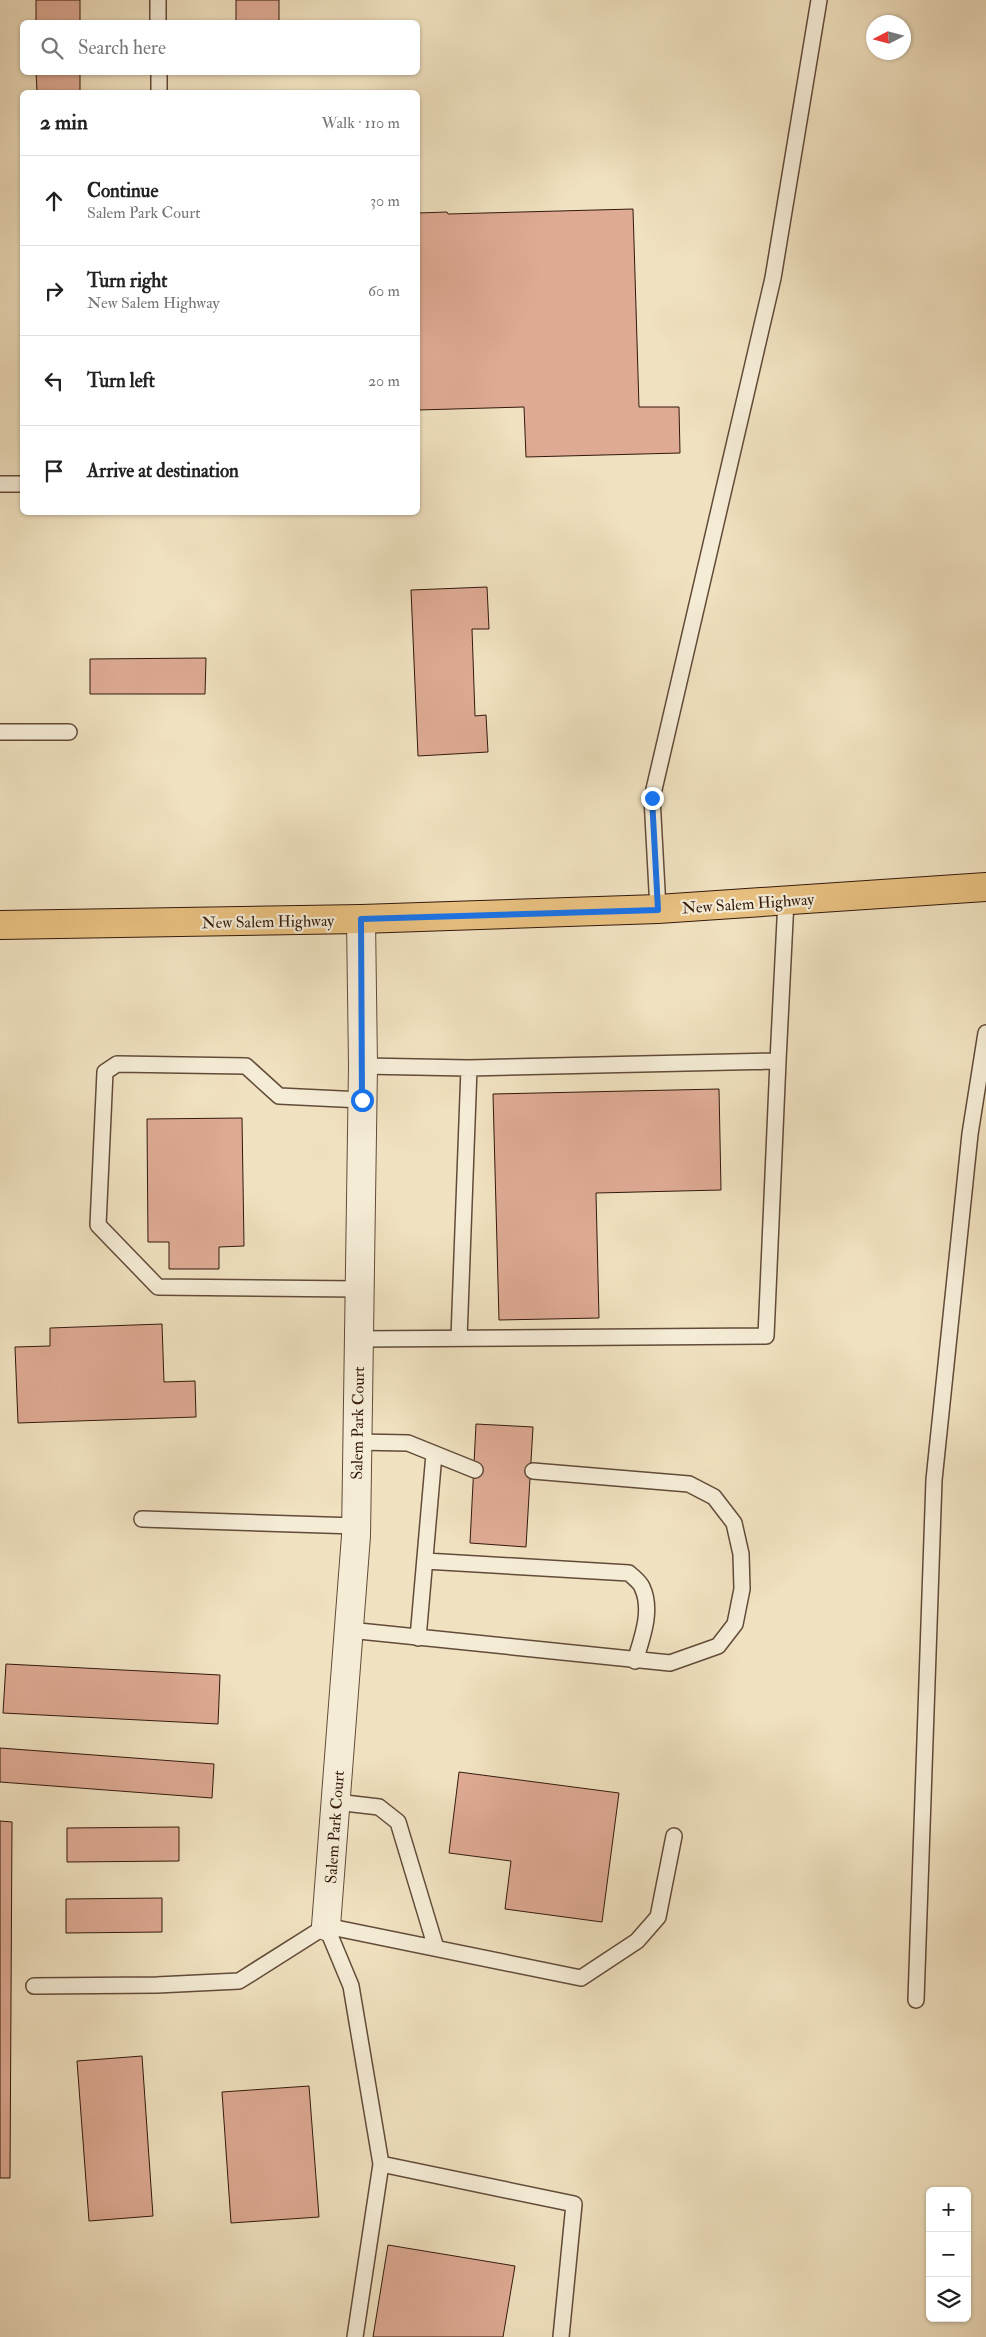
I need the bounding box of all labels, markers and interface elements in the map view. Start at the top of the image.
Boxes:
north arrow [866,15,911,60]
search box [20,20,420,75]
icon: search [38,34,66,62]
text: Search here [78,36,166,60]
text: 2 min [40,109,88,136]
text: Walk · 110 m [322,113,400,133]
text: Continue [87,179,158,203]
icon: ahead [40,187,68,215]
text: 30 m [370,191,400,211]
text: Salem Park Court [87,203,200,223]
text: Turn right [87,269,167,293]
icon: right [40,277,68,305]
text: 60 m [368,281,400,301]
text: New Salem Highway [87,293,220,313]
icon: left [40,367,68,395]
text: Turn left [87,369,155,393]
text: 20 m [368,371,400,391]
icon: arrive [40,457,68,485]
text: Arrive at destination [87,459,239,483]
route end [641,787,664,810]
street label: New Salem Highway [681,889,816,919]
street label: New Salem Highway [202,911,335,933]
route start [351,1089,374,1112]
street label: Salem Park Court [347,1366,369,1480]
street label: Salem Park Court [321,1770,349,1884]
map controls [926,2187,971,2322]
button: + [926,2187,971,2232]
button: − [926,2232,971,2277]
button: layers [926,2277,971,2322]

